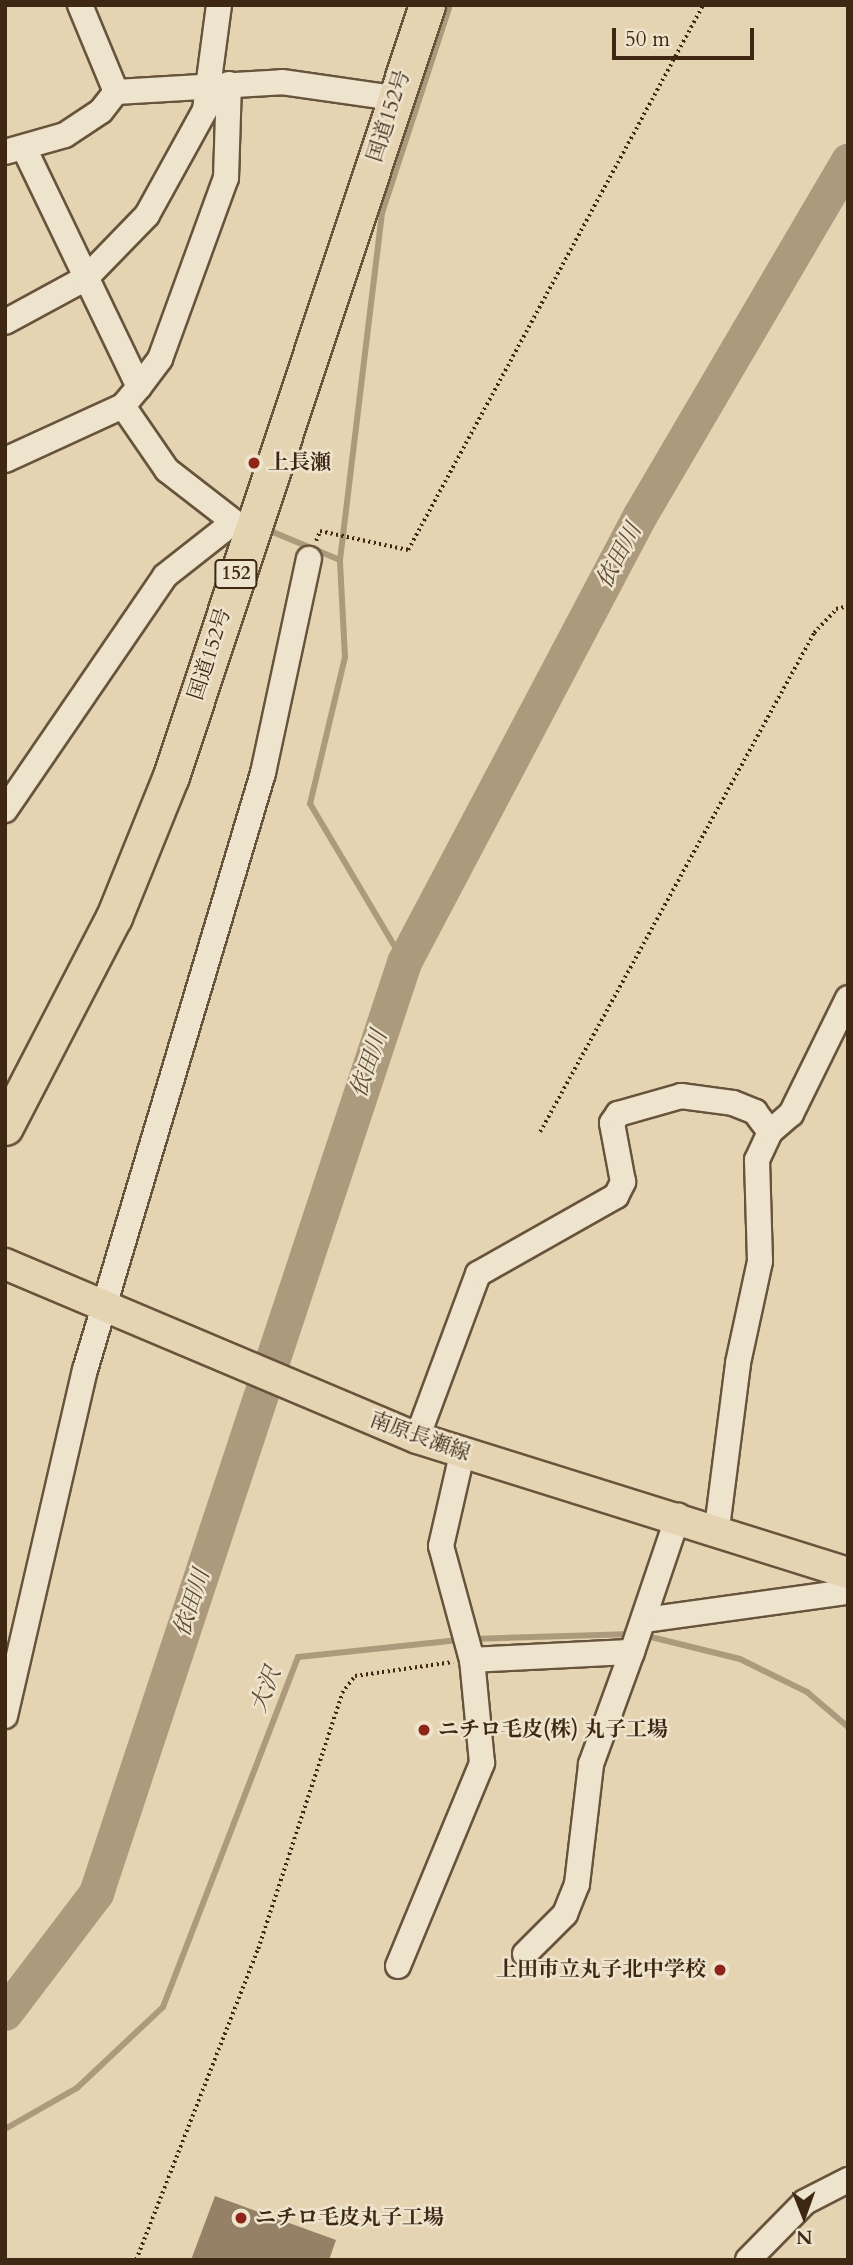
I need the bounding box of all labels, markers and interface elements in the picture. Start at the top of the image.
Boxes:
scale bar [615,14,757,58]
text: 50 m [625,25,670,54]
street label: 国道152号 [362,67,416,165]
place label: 上長瀬 [268,450,331,476]
marker: 上長瀬 [246,455,262,471]
water label: 依田川 [591,519,647,593]
road number: 152 [213,558,259,590]
street label: 国道152号 [183,605,237,703]
water label: 依田川 [345,1027,393,1101]
street label: 南原長瀬線 [366,1407,474,1467]
water label: 依田川 [168,1566,216,1640]
water label: 大沢 [245,1664,287,1716]
place label: ニチロ毛皮(株) 丸子工場 [438,1717,668,1743]
marker: ニチロ毛皮(株) 丸子工場 [416,1722,432,1738]
place label: 上田市立丸子北中学校 [496,1957,706,1983]
marker: 上田市立丸子北中学校 [712,1962,728,1978]
north arrow [769,2181,839,2251]
place label: ニチロ毛皮丸子工場 [255,2205,444,2231]
marker: ニチロ毛皮丸子工場 [233,2210,249,2226]
text: N [796,2224,813,2250]

